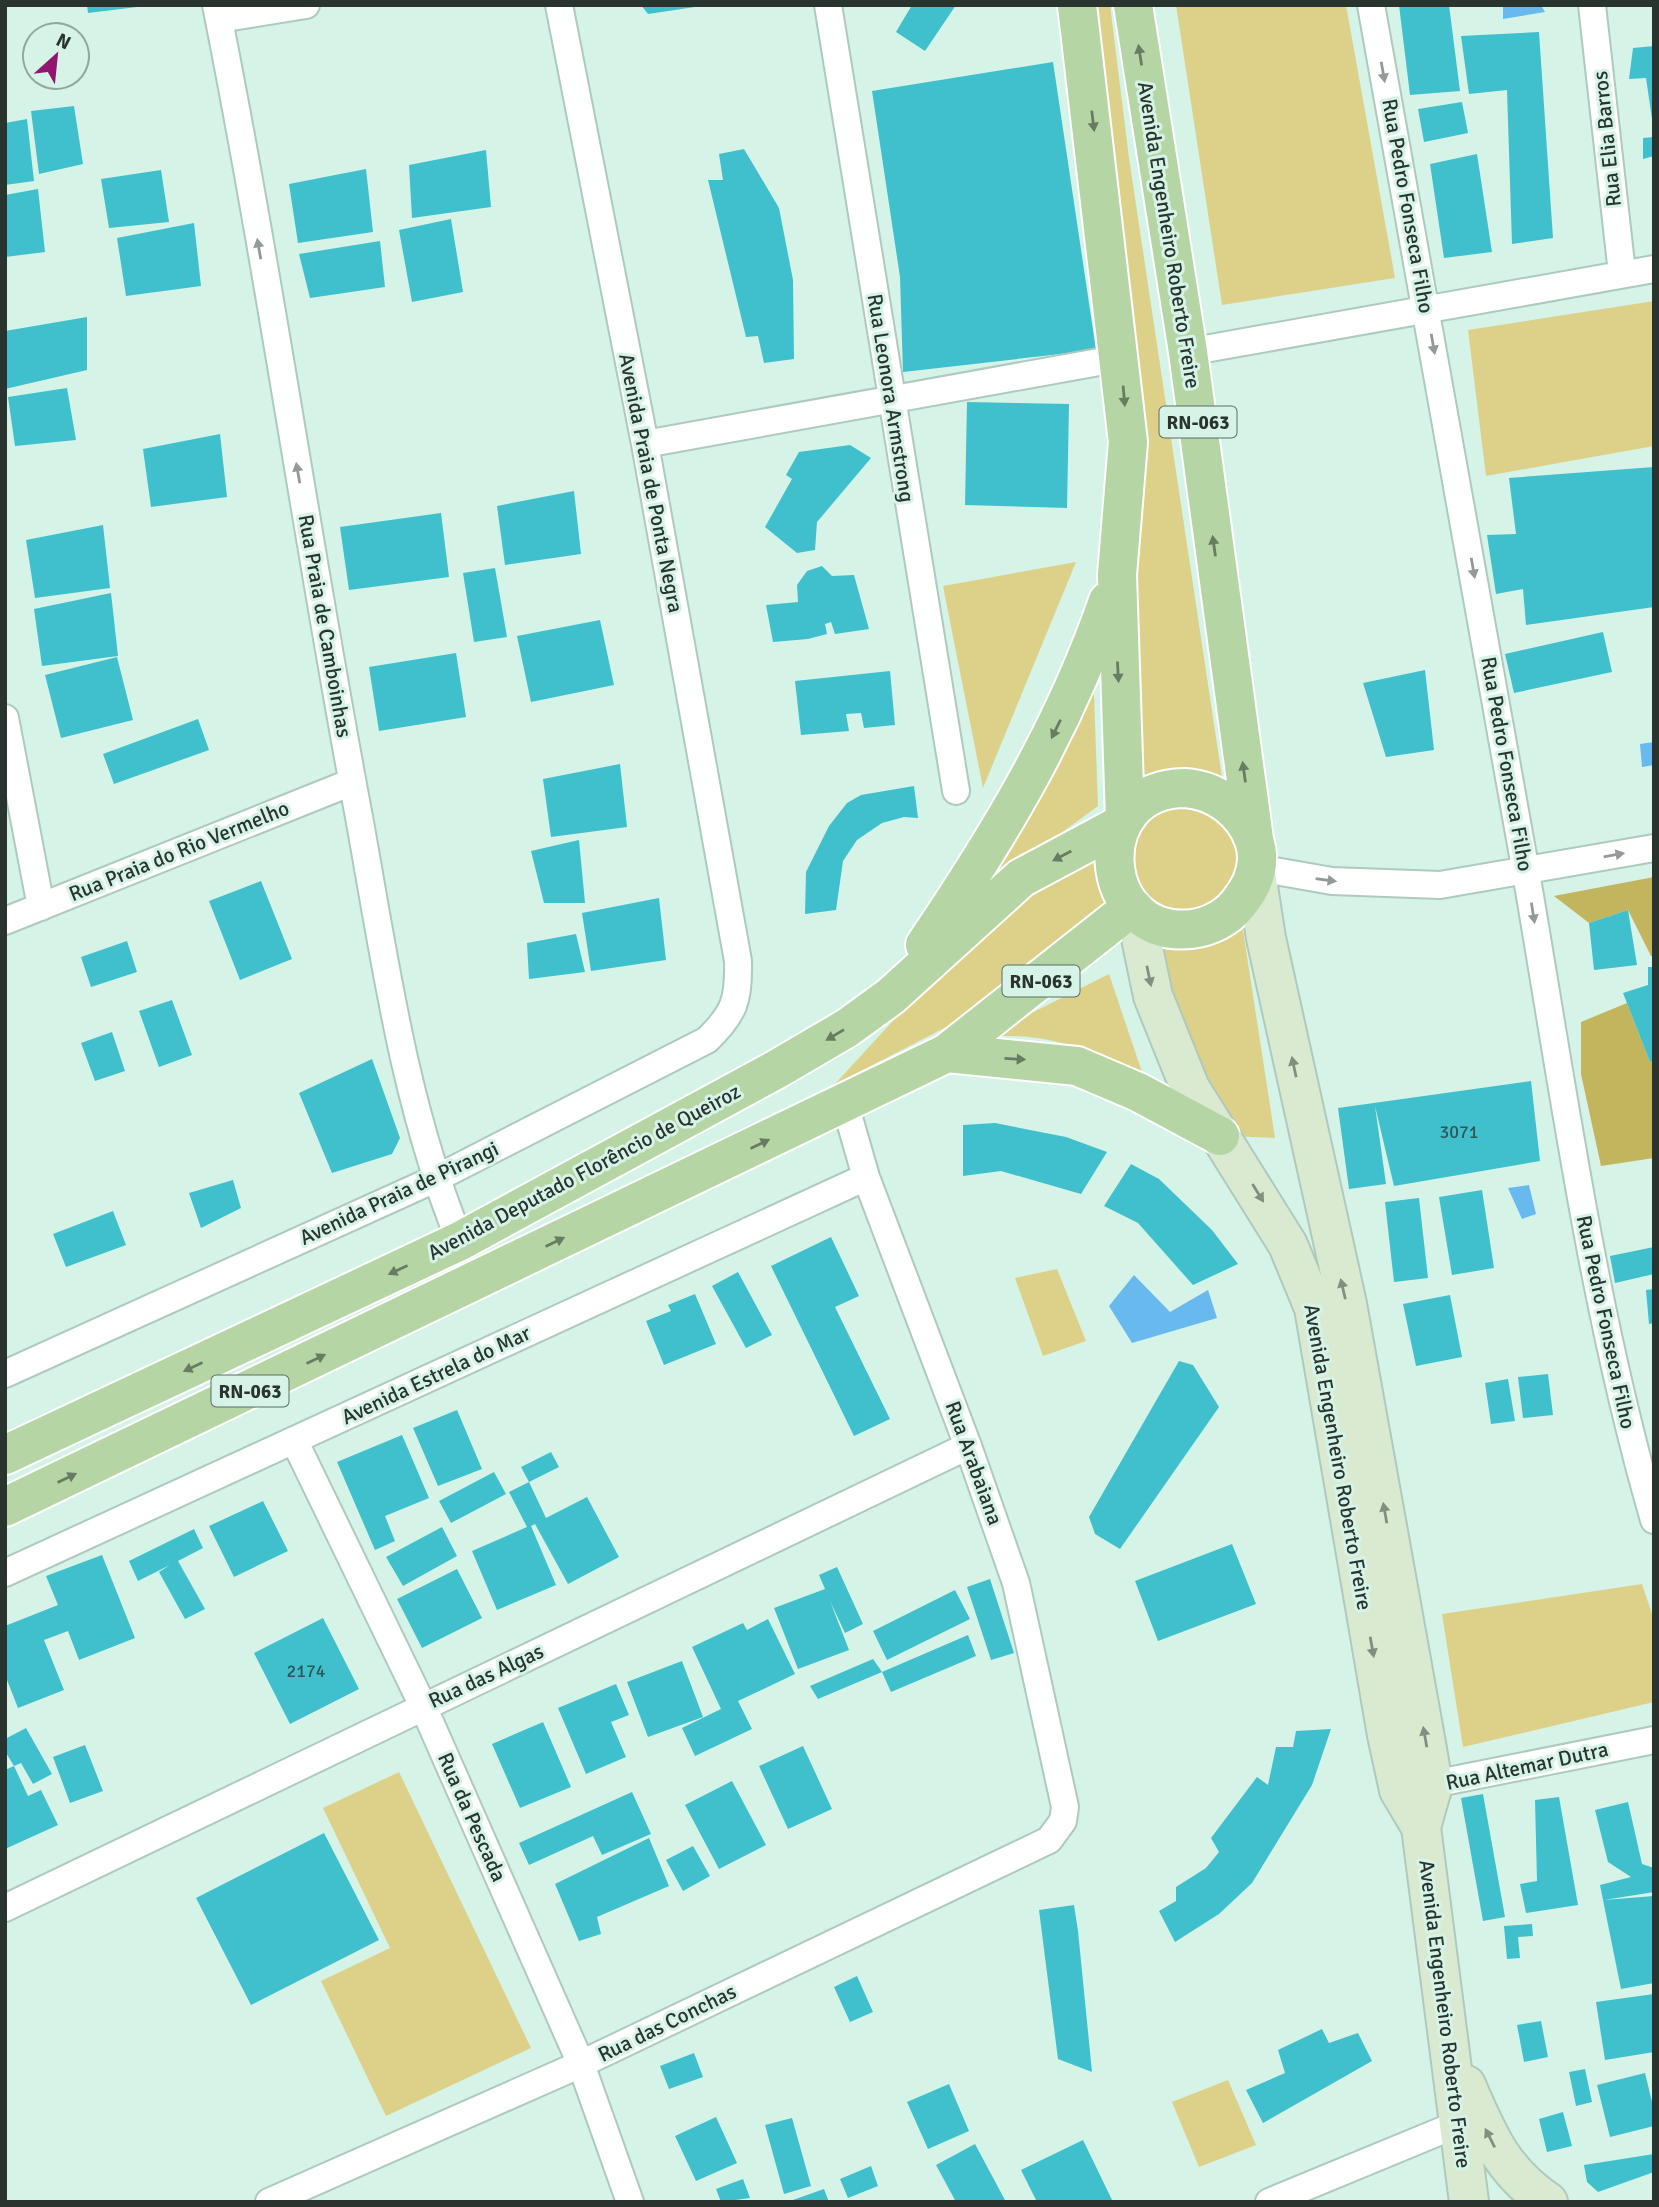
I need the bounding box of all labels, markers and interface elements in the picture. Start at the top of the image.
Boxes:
north arrow [21,21,91,91]
text: N [52,28,75,55]
one-way arrow [1135,44,1146,66]
one-way arrow [1378,62,1389,84]
street label: Rua Elia Barros [1587,70,1627,208]
street label: Avenida Engenheiro Roberto Freire [1132,80,1206,390]
street label: Rua Pedro Fonseca Filho [1376,97,1440,315]
one-way arrow [1087,111,1098,133]
one-way arrow [253,238,264,260]
street label: Rua Leonora Armstrong [862,292,920,504]
one-way arrow [1428,333,1439,355]
street label: Avenida Praia de Ponta Negra [613,351,689,615]
one-way arrow [1119,385,1130,407]
road number: RN-063 [1160,406,1236,438]
one-way arrow [292,462,303,484]
street label: Rua Praia de Camboinhas [293,512,357,740]
one-way arrow [1209,535,1220,557]
one-way arrow [1467,557,1478,579]
street label: Rua Pedro Fonseca Filho [1475,655,1539,873]
one-way arrow [1113,661,1124,683]
one-way arrow [1051,719,1062,739]
one-way arrow [1239,760,1250,782]
street label: Rua Praia do Rio Vermelho [65,795,293,907]
one-way arrow [1603,849,1625,860]
one-way arrow [1052,850,1072,862]
one-way arrow [1315,874,1337,885]
one-way arrow [1528,902,1539,924]
road number: RN-063 [1002,965,1080,996]
one-way arrow [1143,965,1154,987]
one-way arrow [825,1029,844,1041]
one-way arrow [1004,1054,1026,1065]
one-way arrow [1289,1056,1300,1078]
street label: Avenida Deputado Florêncio de Queiroz [423,1078,745,1266]
house number: 3071 [1440,1121,1478,1143]
street label: Avenida Praia de Pirangi [295,1135,503,1251]
one-way arrow [750,1138,770,1150]
one-way arrow [1251,1183,1264,1202]
street label: Rua Pedro Fonseca Filho [1571,1213,1641,1431]
one-way arrow [545,1236,565,1248]
one-way arrow [388,1264,408,1276]
one-way arrow [1338,1278,1349,1300]
street label: Avenida Engenheiro Roberto Freire [1298,1302,1378,1612]
street label: Avenida Estrela do Mar [337,1320,535,1430]
one-way arrow [306,1353,326,1364]
one-way arrow [182,1361,203,1372]
road number: RN-063 [212,1376,288,1406]
street label: Rua Arabaiana [940,1397,1008,1529]
one-way arrow [57,1472,77,1484]
one-way arrow [1379,1502,1390,1524]
one-way arrow [1367,1636,1378,1658]
street label: Rua das Algas [424,1638,548,1714]
house number: 2174 [287,1660,326,1682]
one-way arrow [1419,1726,1430,1748]
street label: Rua Altemar Dutra [1443,1736,1611,1796]
street label: Rua da Pescada [432,1748,512,1886]
street label: Avenida Engenheiro Roberto Freire [1413,1858,1477,2170]
street label: Rua das Conchas [594,1978,740,2068]
one-way arrow [1484,2128,1495,2148]

